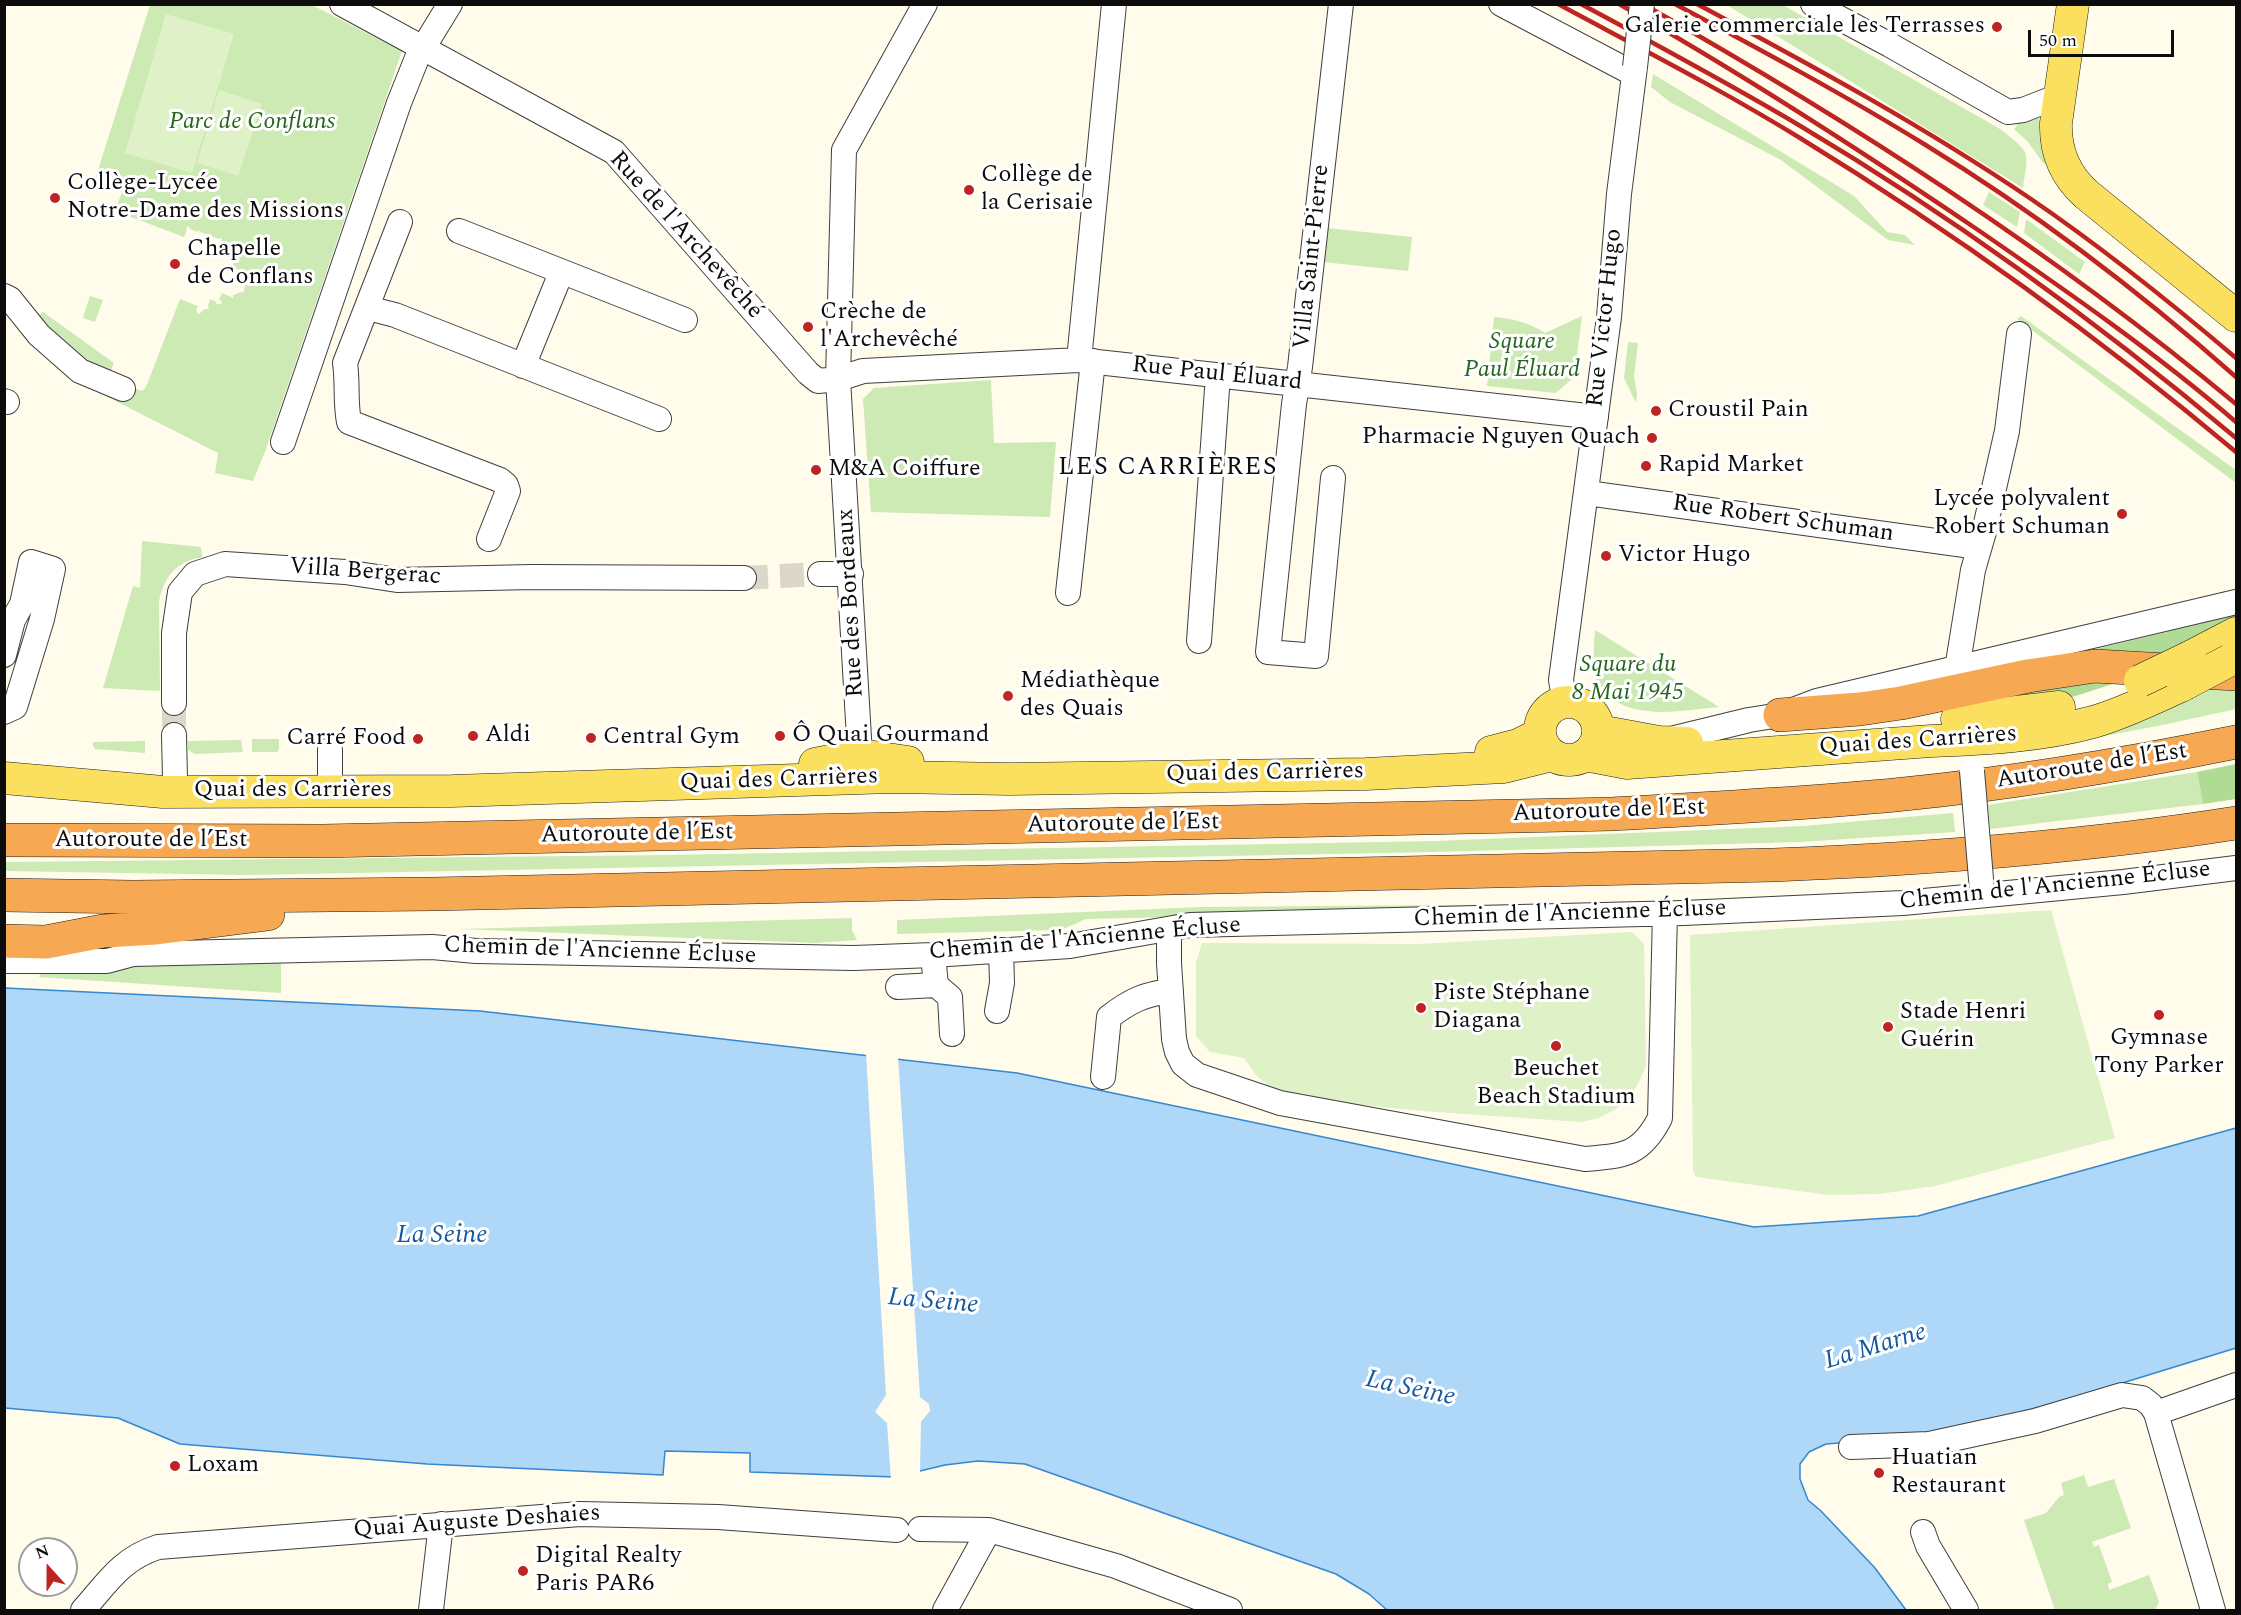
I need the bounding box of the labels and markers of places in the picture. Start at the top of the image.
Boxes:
place label: Galerie commerciale les Terrasses [1624,13,1985,41]
marker: Galerie commerciale les Terrasses [1990,20,2004,34]
place label: Collège de la Cerisaie [981,162,1093,218]
place label: Collège-Lycée Notre-Dame des Missions [67,170,344,226]
marker: Collège de la Cerisaie [962,183,976,197]
marker: Collège-Lycée Notre-Dame des Missions [48,191,62,205]
place label: Chapelle de Conflans [187,236,314,292]
marker: Chapelle de Conflans [168,257,182,271]
place label: Crèche de l'Archevêché [820,299,958,355]
marker: Crèche de l'Archevêché [801,320,815,334]
place label: Croustil Pain [1668,397,1809,425]
marker: Croustil Pain [1649,404,1663,418]
place label: Pharmacie Nguyen Quach [1362,424,1640,452]
marker: Pharmacie Nguyen Quach [1645,431,1659,445]
place label: Rapid Market [1658,452,1804,480]
place label: M&A Coiffure [828,456,981,484]
marker: Rapid Market [1639,459,1653,473]
marker: M&A Coiffure [809,463,823,477]
place label: Lycée polyvalent Robert Schuman [1933,486,2110,542]
marker: Lycée polyvalent Robert Schuman [2115,507,2129,521]
place label: Victor Hugo [1618,542,1750,570]
marker: Victor Hugo [1599,549,1613,563]
place label: Médiathèque des Quais [1020,668,1160,724]
marker: Médiathèque des Quais [1001,689,1015,703]
place label: Aldi [485,722,531,750]
place label: Ô Quai Gourmand [792,722,989,750]
place label: Central Gym [603,724,740,752]
place label: Carré Food [287,725,406,753]
marker: Aldi [466,729,480,743]
marker: Ô Quai Gourmand [773,729,787,743]
marker: Central Gym [584,731,598,745]
marker: Carré Food [411,732,425,746]
place label: Piste Stéphane Diagana [1433,980,1590,1036]
place label: Stade Henri Guérin [1900,999,2026,1055]
marker: Piste Stéphane Diagana [1414,1001,1428,1015]
marker: Gymnase Tony Parker [2152,1008,2166,1022]
marker: Stade Henri Guérin [1881,1020,1895,1034]
place label: Gymnase Tony Parker [2094,1025,2224,1081]
marker: Beuchet Beach Stadium [1549,1039,1563,1053]
place label: Beuchet Beach Stadium [1476,1056,1636,1112]
place label: Huatian Restaurant [1891,1445,2006,1501]
place label: Loxam [187,1452,259,1480]
marker: Loxam [168,1459,182,1473]
marker: Huatian Restaurant [1872,1466,1886,1480]
place label: Digital Realty Paris PAR6 [535,1543,681,1599]
marker: Digital Realty Paris PAR6 [516,1564,530,1578]

